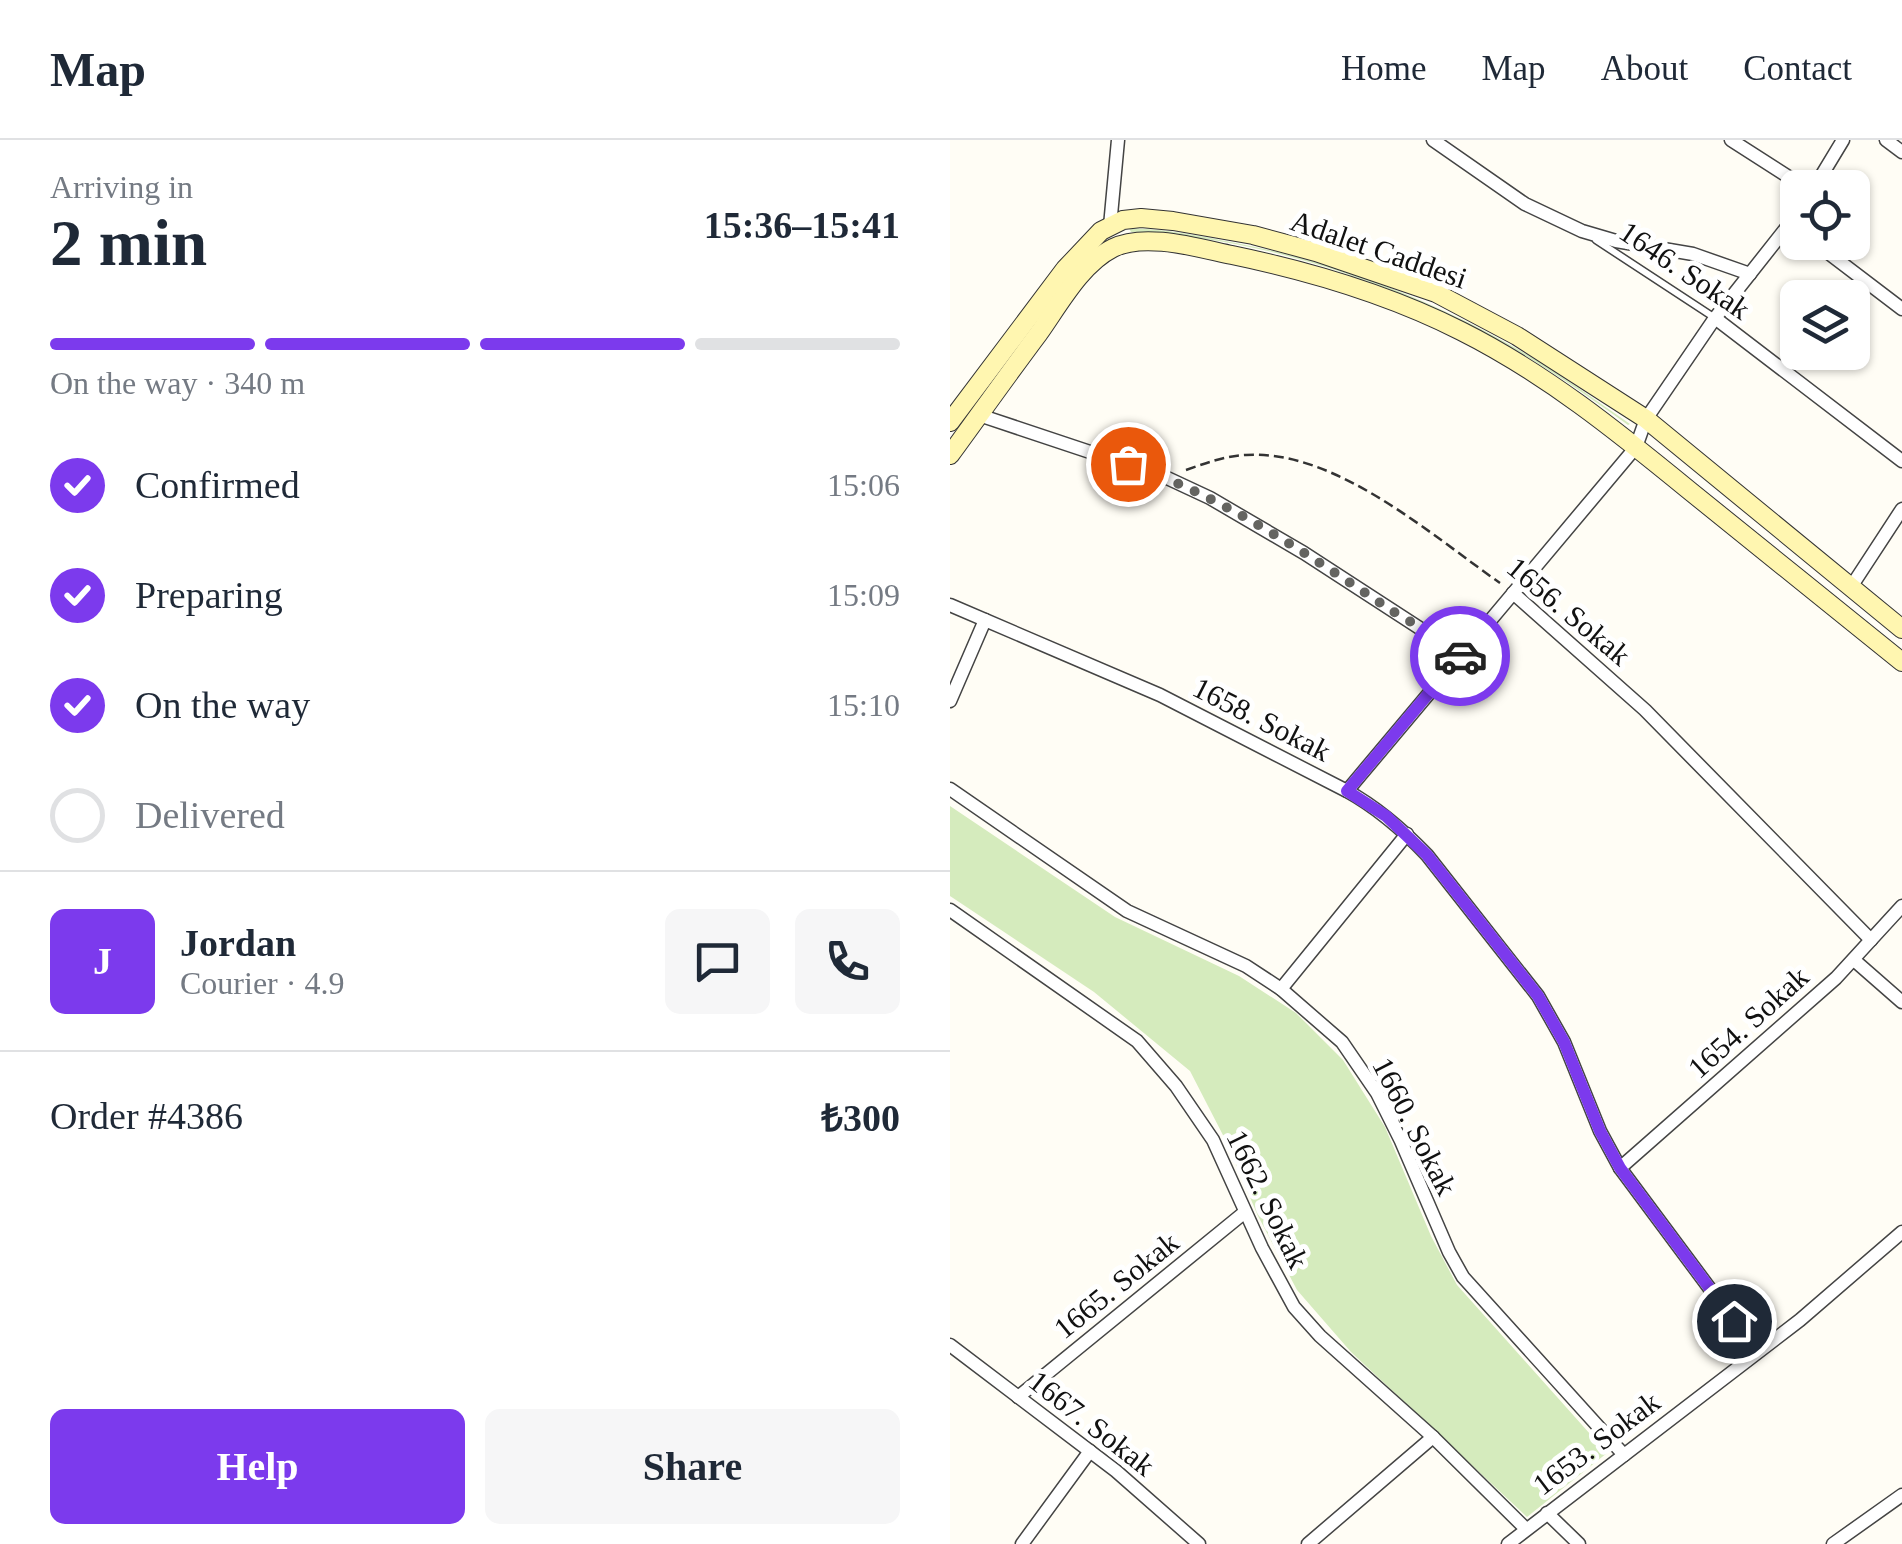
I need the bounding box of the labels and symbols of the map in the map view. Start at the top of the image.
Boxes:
street label: Adalet Caddesi [1287,203,1471,295]
street label: 1646. Sokak [1614,214,1756,326]
pin [1086,422,1171,507]
street label: 1656. Sokak [1501,550,1637,672]
courier [1410,606,1510,706]
street label: 1658. Sokak [1188,670,1336,768]
street label: 1654. Sokak [1681,960,1815,1084]
street label: 1660. Sokak [1366,1052,1464,1200]
street label: 1662. Sokak [1220,1124,1316,1274]
street label: 1665. Sokak [1047,1225,1185,1345]
pin [1692,1279,1777,1364]
street label: 1667. Sokak [1023,1364,1161,1482]
street label: 1653. Sokak [1526,1385,1666,1501]

